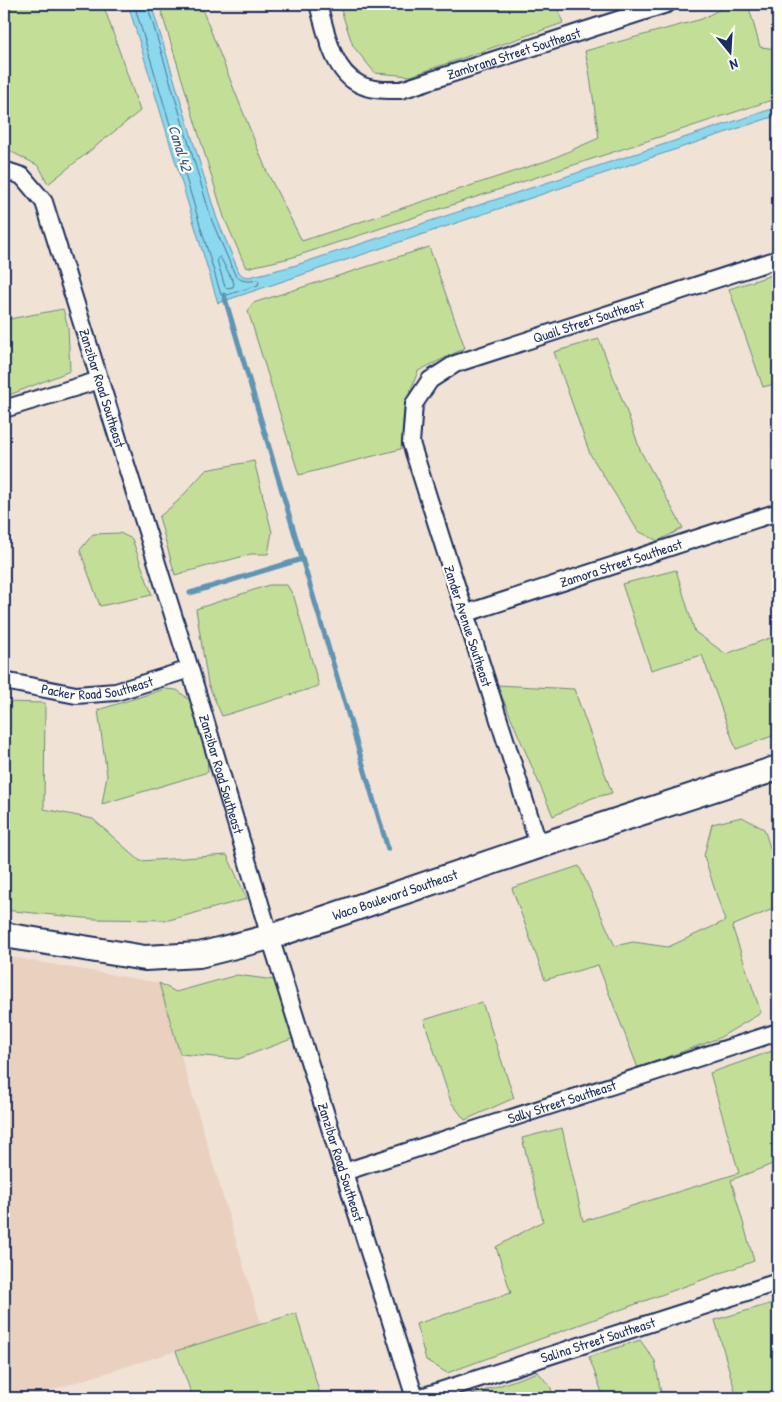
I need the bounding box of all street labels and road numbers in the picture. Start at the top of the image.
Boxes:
street label: Zambrana Street Southeast [444,23,583,84]
street label: Quail Street Southeast [530,293,647,347]
street label: Zanzibar Road Southeast [75,326,130,450]
street label: Zamora Street Southeast [557,534,685,591]
street label: Zander Avenue Southeast [440,563,497,689]
street label: Packer Road Southeast [40,671,155,704]
street label: Zanzibar Road Southeast [195,712,249,836]
street label: Waco Boulevard Southeast [330,864,460,924]
street label: Sally Street Southeast [505,1075,619,1128]
street label: Zanzibar Road Southeast [314,1100,369,1224]
street label: Salina Street Southeast [538,1312,658,1367]

